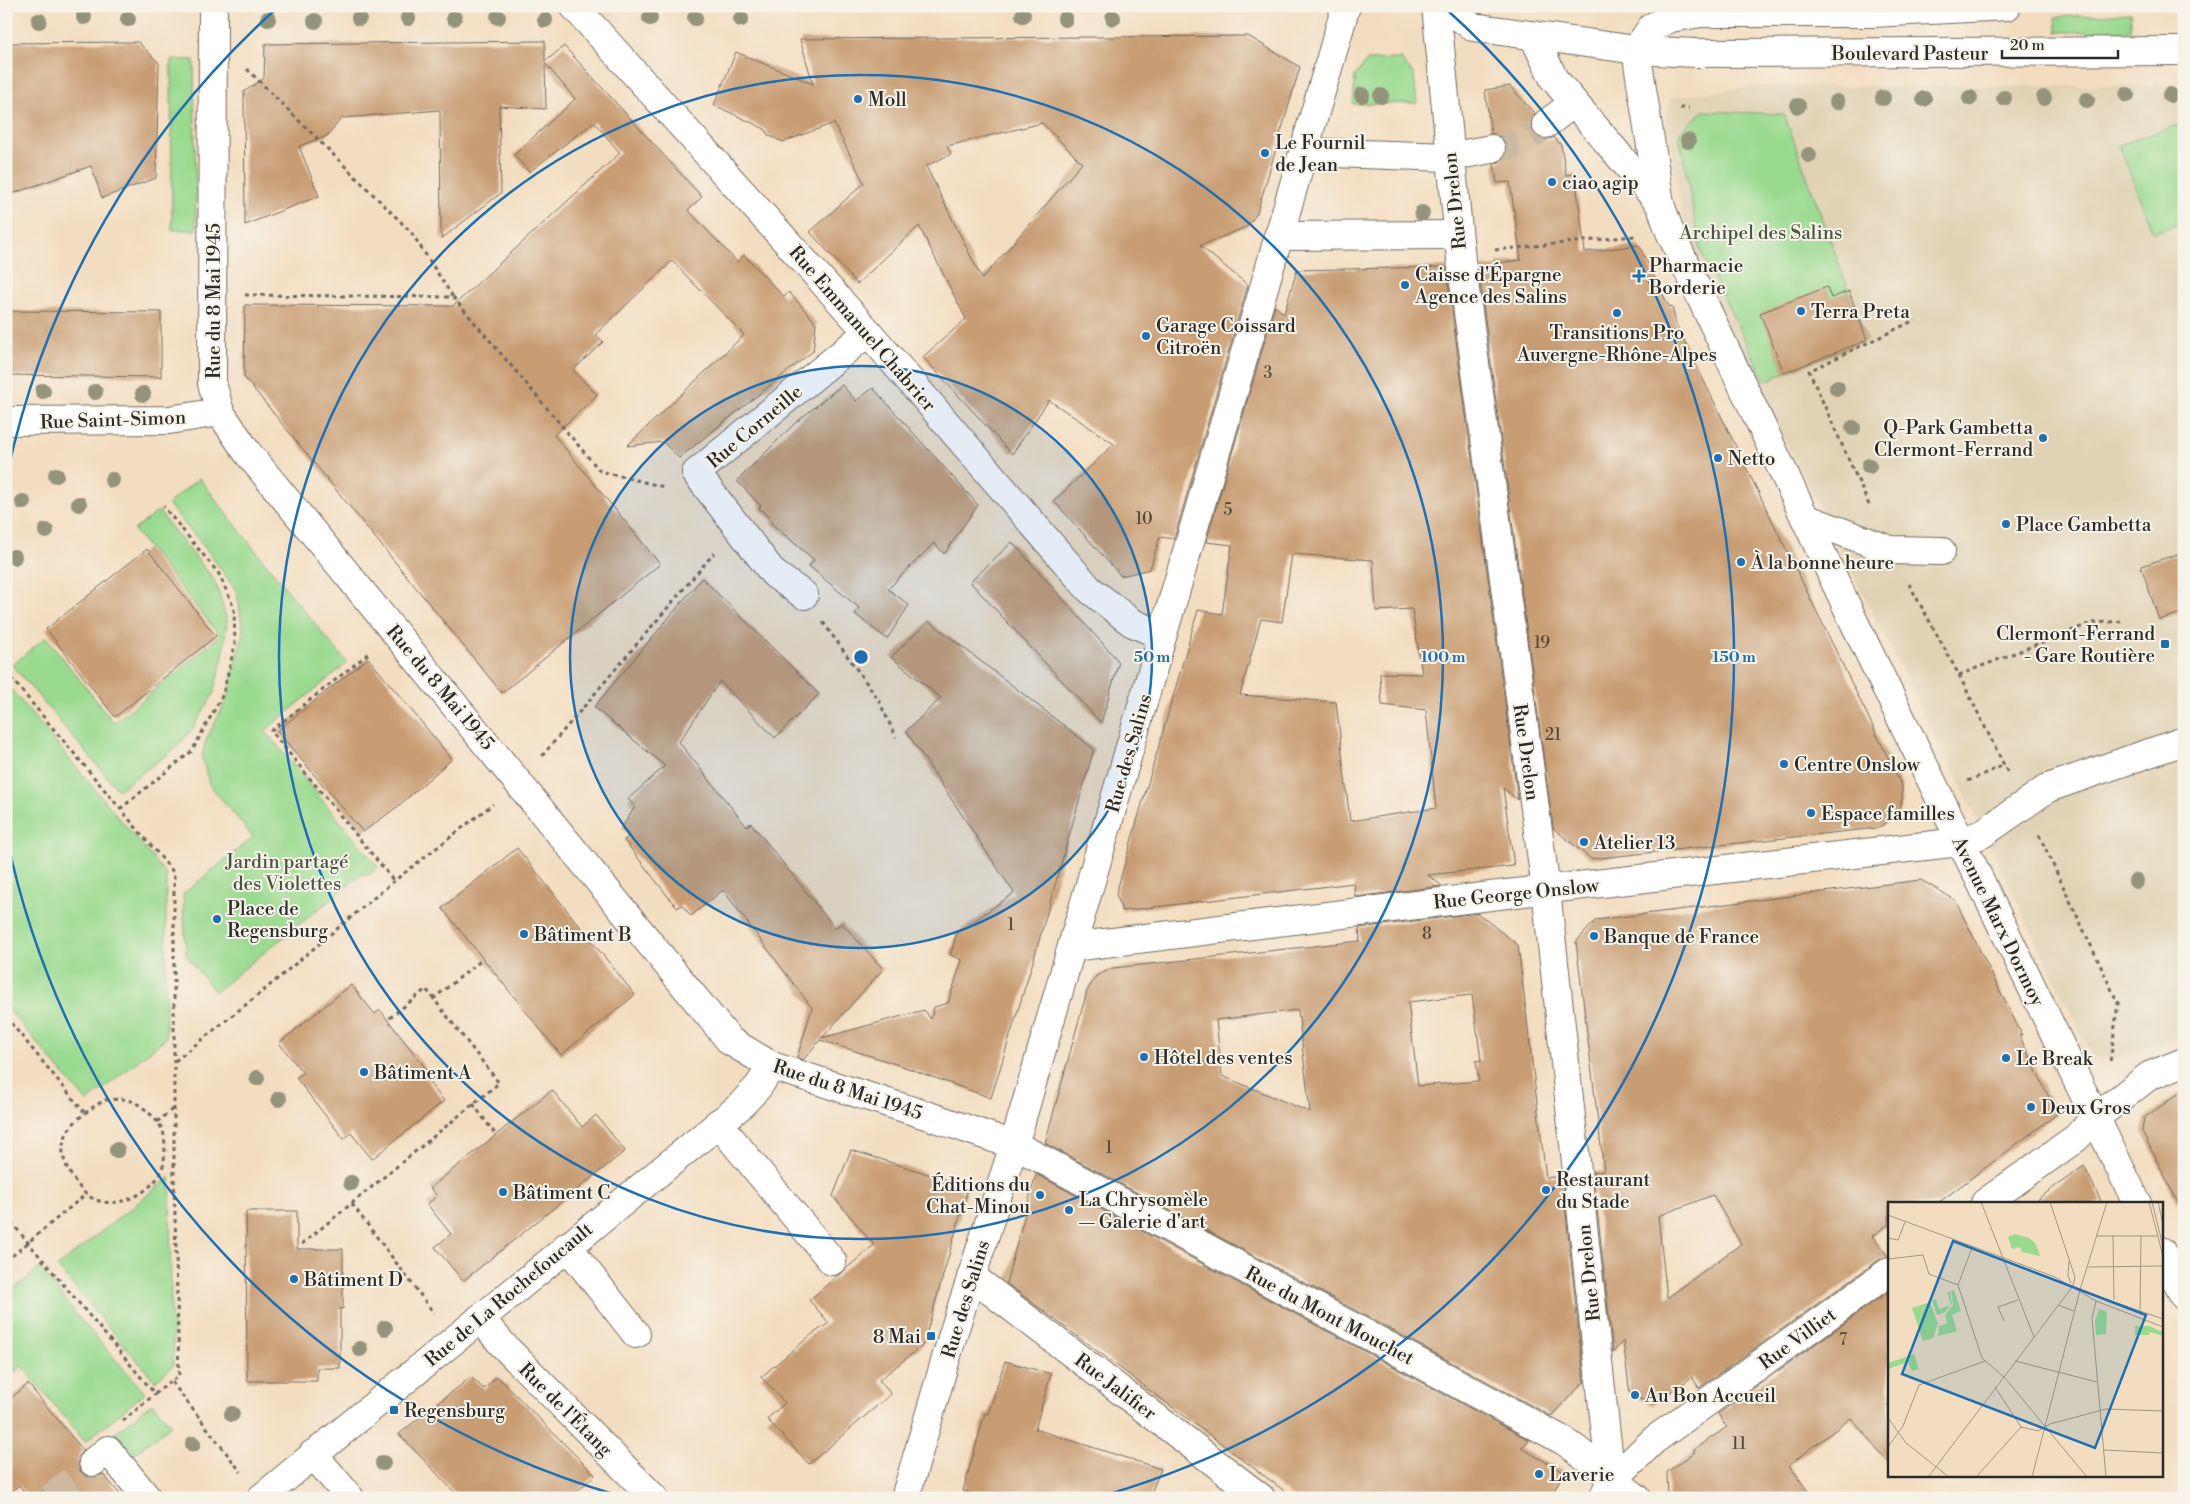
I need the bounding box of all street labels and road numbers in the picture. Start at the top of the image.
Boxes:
street label: Boulevard Pasteur [1830,42,1989,66]
street label: Rue Drelon [1438,151,1472,251]
street label: Rue du 8 Mai 1945 [202,223,226,379]
street label: Rue Emmanuel Chabrier [784,241,941,417]
street label: Rue Corneille [702,380,807,474]
street label: Rue Saint-Simon [40,405,186,435]
street label: Rue du 8 Mai 1945 [381,620,500,755]
street label: Rue des Salins [1101,691,1157,815]
street label: Rue Drelon [1507,702,1545,802]
street label: Avenue Marx Dormoy [1946,832,2050,1011]
street label: Rue George Onslow [1432,873,1601,915]
street label: Rue du 8 Mai 1945 [770,1054,926,1125]
street label: Rue de La Rochefoucault [420,1217,598,1372]
street label: Rue Drelon [1572,1223,1606,1323]
street label: Rue des Salins [937,1237,995,1361]
street label: Rue du Mont Mouchet [1241,1261,1418,1371]
street label: Rue Villiet [1754,1302,1841,1375]
street label: Rue Jalifier [1070,1348,1161,1425]
street label: Rue de l'Étang [513,1357,618,1462]

